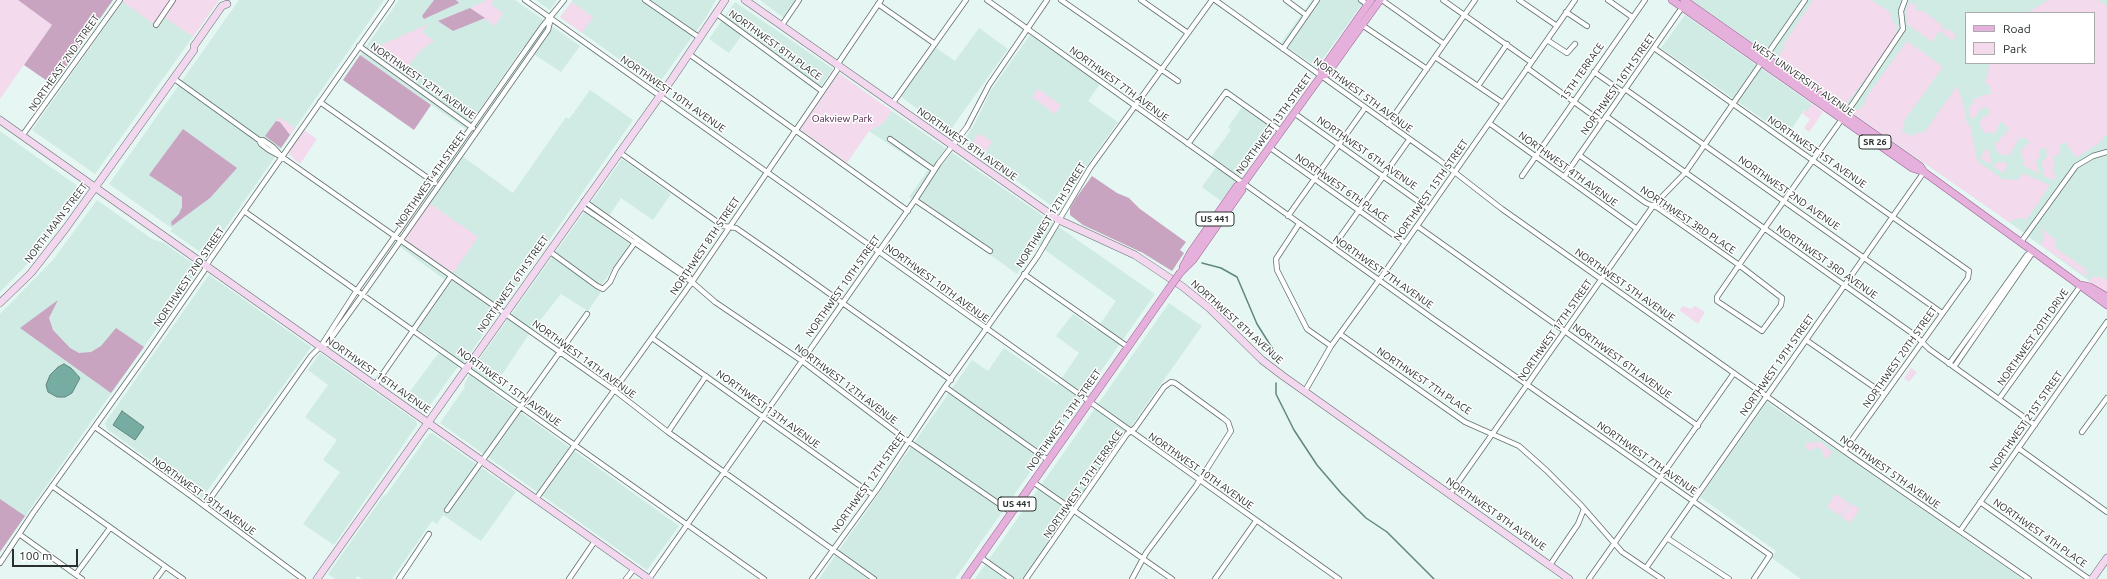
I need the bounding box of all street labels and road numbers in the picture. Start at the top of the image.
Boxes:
street label: NORTHWEST 8TH PLACE [726,7,824,83]
street label: NORTHEAST 2ND STREET [26,12,102,114]
street label: NORTHWEST 16TH STREET [1578,31,1658,137]
street label: WEST UNIVERSITY AVENUE [1750,39,1856,119]
street label: NORTHWEST 12TH AVENUE [368,40,478,122]
street label: 15TH TERRACE [1558,41,1606,103]
street label: NORTHWEST 7TH AVENUE [1067,44,1171,124]
street label: NORTHWEST 10TH AVENUE [618,53,728,135]
street label: NORTHWEST 5TH AVENUE [1311,55,1415,135]
street label: NORTHWEST 13TH STREET [1233,71,1315,177]
street label: NORTHWEST 8TH AVENUE [915,105,1019,183]
street label: NORTHWEST 1ST AVENUE [1765,113,1869,191]
street label: NORTHWEST 6TH AVENUE [1315,114,1419,192]
street label: NORTHWEST 4TH STREET [393,128,469,230]
street label: NORTHWEST 4TH AVENUE [1516,129,1620,209]
road number: SR 26 [1859,135,1891,149]
street label: NORTHWEST 15TH STREET [1391,137,1471,243]
street label: NORTHWEST 6TH PLACE [1293,151,1391,225]
street label: NORTHWEST 2ND AVENUE [1736,153,1842,233]
street label: NORTHWEST 12TH STREET [1014,160,1088,270]
street label: NORTH MAIN STREET [22,181,90,265]
street label: NORTHWEST 3RD PLACE [1638,184,1738,256]
street label: NORTHWEST 8TH STREET [668,195,742,297]
road number: US 441 [1196,212,1234,226]
street label: NORTHWEST 3RD AVENUE [1774,223,1880,301]
street label: NORTHWEST 2ND STREET [151,225,227,329]
street label: NORTHWEST 6TH STREET [475,233,551,335]
street label: NORTHWEST 10TH STREET [803,233,883,339]
street label: NORTHWEST 7TH AVENUE [1331,233,1435,311]
street label: NORTHWEST 10TH AVENUE [883,241,991,325]
street label: NORTHWEST 5TH AVENUE [1573,246,1677,324]
street label: NORTHWEST 17TH STREET [1515,277,1595,383]
street label: NORTHWEST 8TH AVENUE [1189,278,1285,366]
street label: NORTHWEST 20TH DRIVE [1995,286,2071,388]
street label: NORTHWEST 20TH STREET [1860,304,1940,410]
street label: NORTHWEST 19TH STREET [1737,312,1817,418]
street label: NORTHWEST 14TH AVENUE [530,317,638,401]
street label: NORTHWEST 6TH AVENUE [1570,321,1674,401]
street label: NORTHWEST 16TH AVENUE [323,334,433,416]
street label: NORTHWEST 12TH AVENUE [792,342,900,426]
street label: NORTHWEST 15TH AVENUE [455,345,563,429]
street label: NORTHWEST 7TH PLACE [1374,345,1474,417]
street label: NORTHWEST 13TH AVENUE [714,367,822,451]
street label: NORTHWEST 13TH STREET [1024,367,1104,473]
street label: NORTHWEST 21ST STREET [1987,369,2065,473]
street label: NORTHWEST 7TH AVENUE [1595,419,1699,497]
street label: NORTHWEST 13TH TERRACE [1041,427,1125,541]
street label: NORTHWEST 12TH STREET [829,429,909,535]
street label: NORTHWEST 10TH AVENUE [1146,430,1256,512]
street label: NORTHWEST 5TH AVENUE [1838,433,1942,511]
street label: NORTHWEST 19TH AVENUE [150,454,258,538]
street label: NORTHWEST 8TH AVENUE [1444,475,1548,553]
street label: NORTHWEST 4TH PLACE [1991,496,2089,570]
road number: US 441 [998,497,1036,511]

